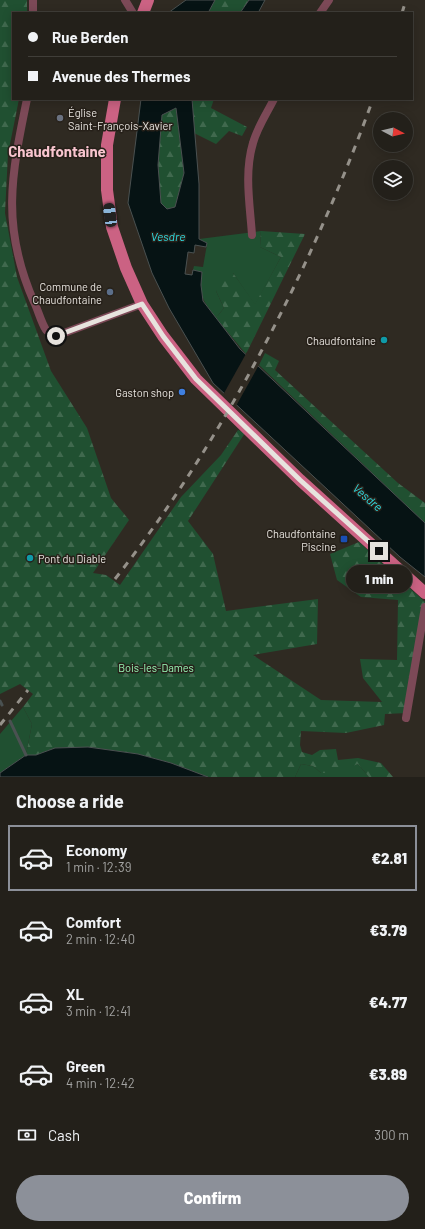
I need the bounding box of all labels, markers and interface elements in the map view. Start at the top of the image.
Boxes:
text: Rue Berden [52,28,129,46]
text: Avenue des Thermes [52,67,190,85]
place label: Église Saint-François-Xavier [68,106,172,132]
north arrow [373,112,413,152]
map controls [373,112,413,200]
marker: Église Saint-François-Xavier [55,113,65,123]
district label: Chaudfontaine [8,142,106,160]
button: layers [373,160,413,200]
car [102,202,118,228]
water label: Vesdre [151,229,185,243]
place label: Commune de Chaudfontaine [32,280,102,306]
marker: Commune de Chaudfontaine [105,287,115,297]
route start [47,327,65,345]
place label: Chaudfontaine [306,334,376,347]
marker: Chaudfontaine [379,335,389,345]
place label: Gaston shop [115,386,174,399]
marker: Gaston shop [177,387,187,397]
water label: Vesdre [350,480,386,514]
place label: Chaudfontaine Piscine [266,527,336,553]
marker: Chaudfontaine Piscine [339,534,349,544]
route end [370,542,388,560]
place label: Pont du Diable [38,552,106,565]
marker: Pont du Diable [25,553,35,563]
callout: 1 min [346,565,412,593]
text: 1 min [365,571,393,587]
park label: Bois-les-Dames [118,661,194,674]
text: Choose a ride [16,790,124,812]
icon: car [18,840,54,876]
text: Economy [66,841,127,859]
text: €2.81 [371,849,407,867]
text: 1 min · 12:39 [66,859,132,875]
icon: car [18,912,54,948]
text: Comfort [66,913,121,931]
text: €3.79 [370,921,407,939]
text: 2 min · 12:40 [66,931,135,947]
icon: car [18,984,54,1020]
text: XL [66,985,84,1003]
text: €4.77 [369,993,407,1011]
text: 3 min · 12:41 [66,1003,131,1019]
icon: car [18,1056,54,1092]
text: Green [66,1057,105,1075]
text: €3.89 [369,1065,407,1083]
text: 4 min · 12:42 [66,1075,135,1091]
icon: cash [16,1124,38,1146]
text: Cash [48,1126,80,1144]
text: 300 m [374,1127,409,1143]
button: Confirm [16,1175,409,1221]

